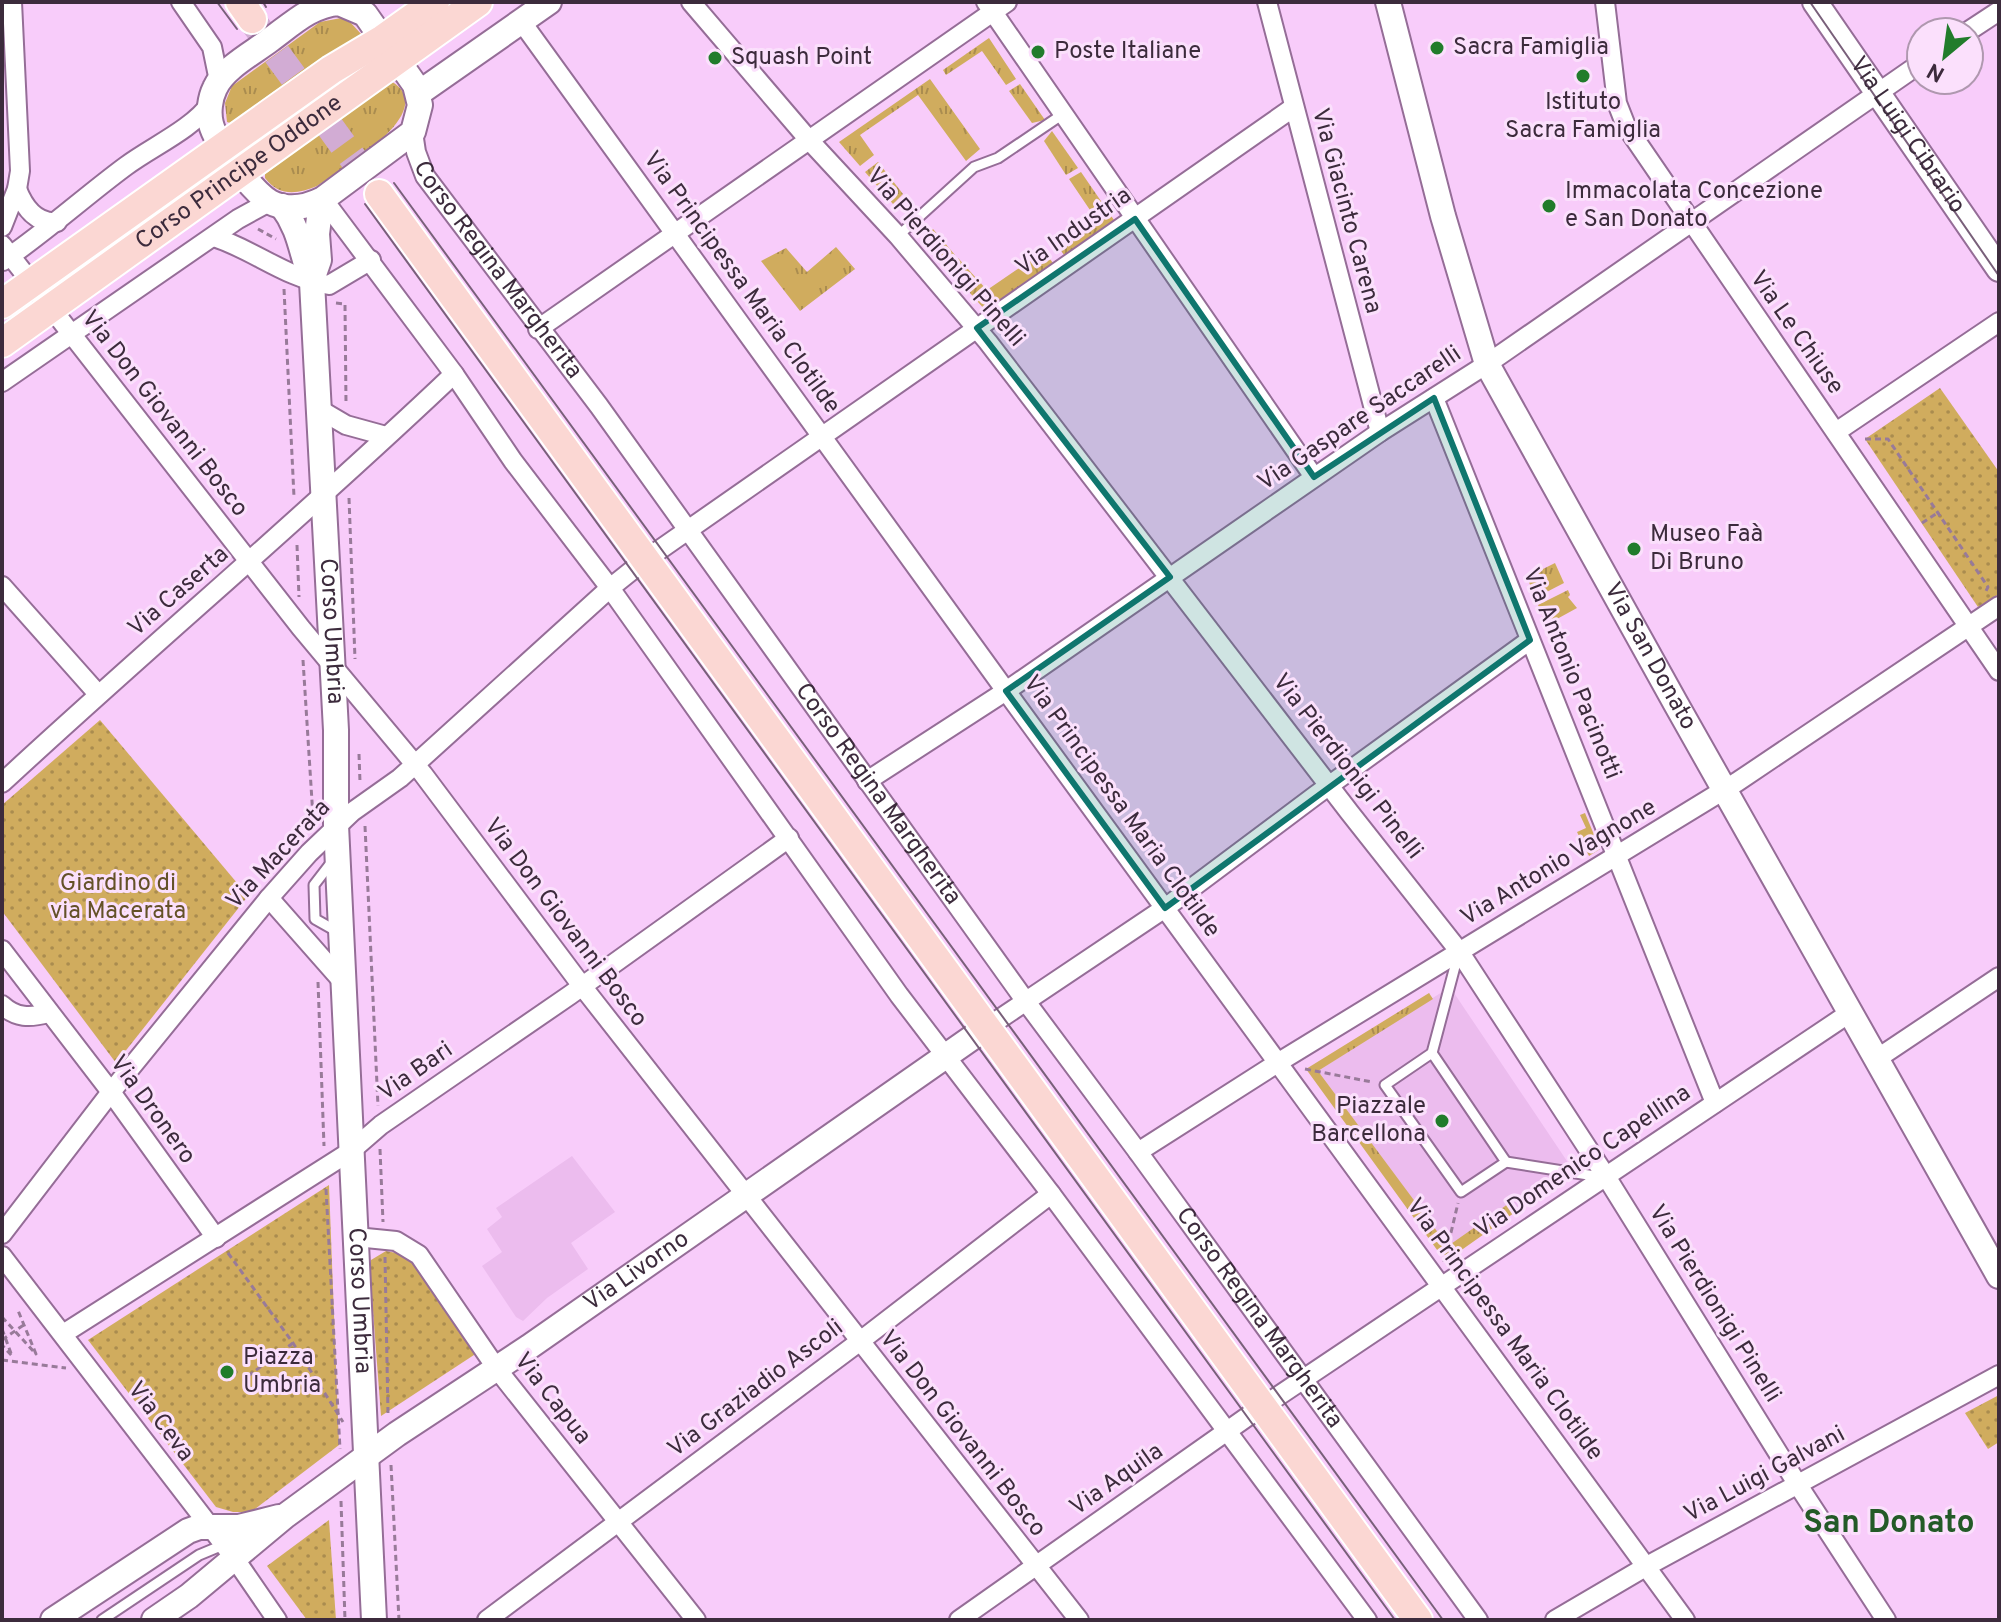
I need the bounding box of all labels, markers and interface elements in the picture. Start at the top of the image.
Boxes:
north arrow [1905,16,1985,96]
place label: Sacra Famiglia [1453,33,1609,63]
place label: Poste Italiane [1054,37,1201,67]
marker: Sacra Famiglia [1428,39,1446,57]
place label: Squash Point [731,43,872,73]
marker: Poste Italiane [1029,43,1047,61]
marker: Squash Point [706,49,724,67]
street label: Via Luigi Cibrario [1842,51,1971,220]
text: N [1923,56,1950,87]
marker: Istituto Sacra Famiglia [1574,67,1592,85]
place label: Istituto Sacra Famiglia [1505,88,1661,146]
street label: Corso Principe Oddone [130,89,349,257]
street label: Via Giacinto Carena [1304,105,1388,317]
street label: Via Principessa Maria Clotilde [636,146,846,420]
street label: Corso Regina Margherita [406,157,588,385]
street label: Via Pierdionigi Pinelli [859,162,1031,354]
place label: Immacolata Concezione e San Donato [1565,177,1823,235]
street label: Via Industria [1010,181,1138,283]
marker: Immacolata Concezione e San Donato [1540,197,1558,215]
street label: Via Le Chiuse [1742,265,1850,401]
street label: Via Don Giovanni Bosco [74,305,254,523]
street label: Via Gaspare Saccarelli [1253,340,1467,498]
place label: Museo Faà Di Bruno [1650,520,1763,578]
street label: Via Caserta [123,540,235,644]
marker: Museo Faà Di Bruno [1625,540,1643,558]
street label: Corso Umbria [312,557,350,705]
street label: Via Antonio Pacinotti [1515,564,1627,784]
street label: Via San Donato [1597,577,1703,735]
street label: Via Pierdionigi Pinelli [1265,668,1429,866]
street label: Via Principessa Maria Clotilde [1016,670,1226,944]
street label: Corso Regina Margherita [788,677,967,911]
street label: Via Antonio Vagnone [1456,793,1662,933]
street label: Via Macerata [220,794,338,916]
street label: Via Don Giovanni Bosco [477,813,653,1033]
park label: Giardino di via Macerata [50,869,186,927]
street label: Via Bari [373,1036,459,1108]
street label: Via Dronero [102,1050,202,1170]
street label: Via Domenico Capellina [1469,1078,1697,1246]
place label: Piazzale Barcellona [1311,1092,1426,1150]
marker: Piazzale Barcellona [1433,1112,1451,1130]
street label: Via Principessa Maria Clotilde [1399,1193,1609,1467]
street label: Via Pierdionigi Pinelli [1641,1200,1787,1408]
street label: Corso Regina Margherita [1168,1202,1349,1435]
street label: Via Livorno [579,1225,695,1319]
street label: Corso Umbria [340,1227,377,1374]
street label: Via Graziadio Ascoli [662,1313,850,1465]
street label: Via Don Giovanni Bosco [872,1325,1052,1543]
place label: Piazza Umbria [243,1343,321,1401]
street label: Via Capua [507,1347,597,1451]
marker: Piazza Umbria [218,1363,236,1381]
street label: Via Ceva [120,1376,200,1468]
street label: Via Luigi Galvani [1679,1420,1851,1530]
street label: Via Aquila [1065,1437,1169,1523]
district label: San Donato [1803,1504,1975,1544]

